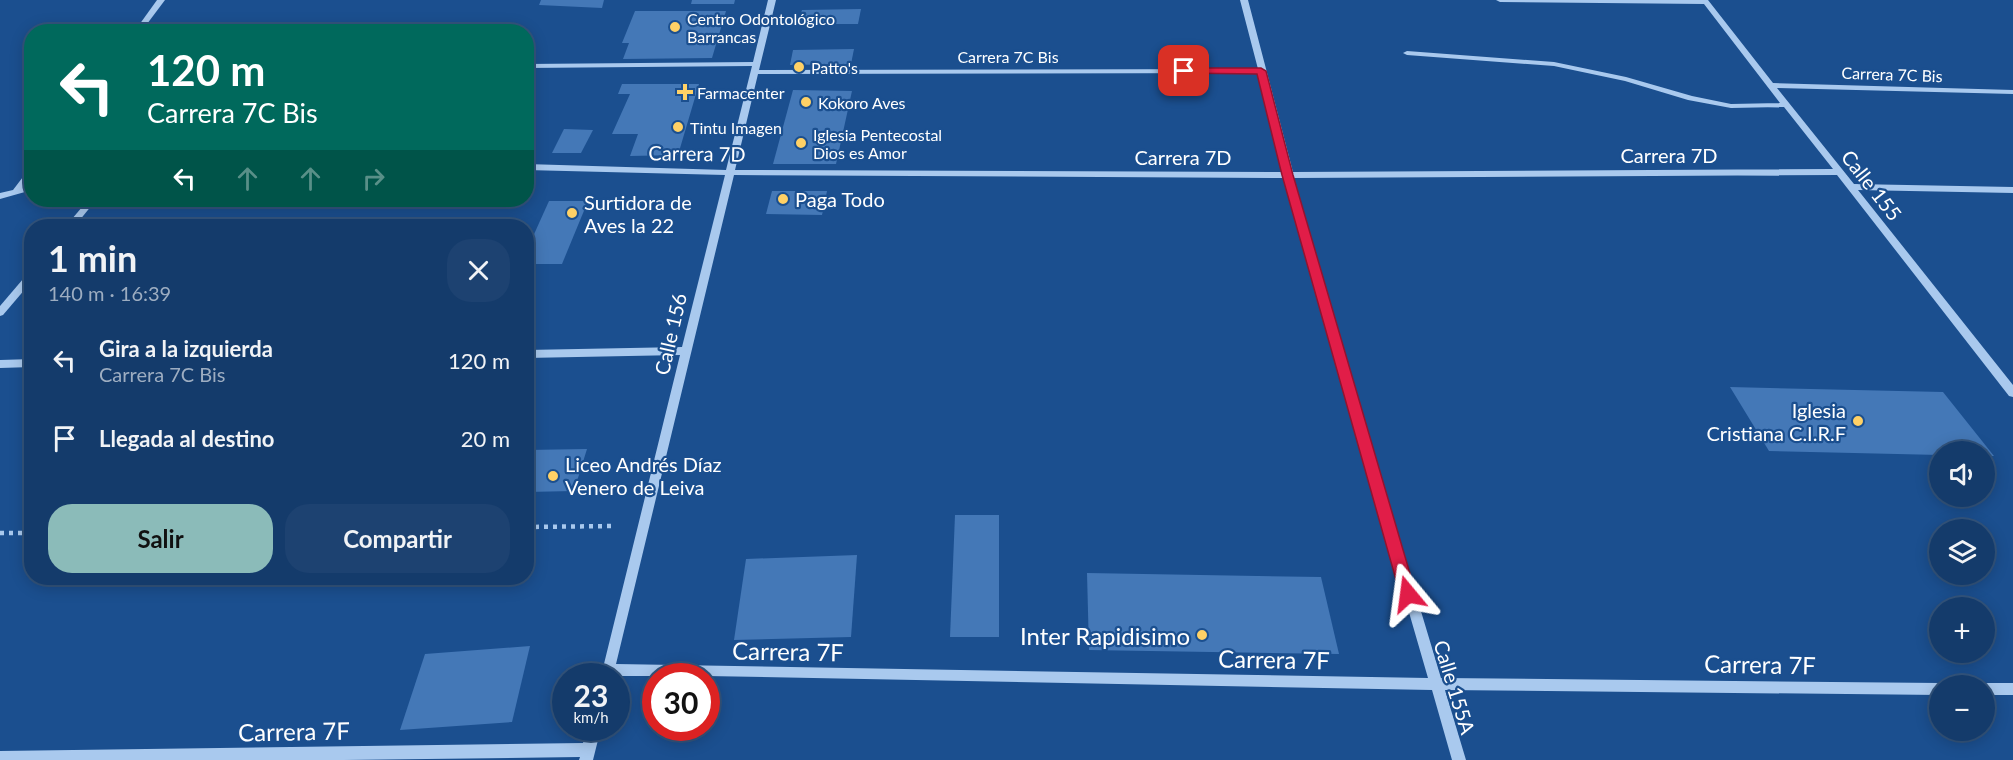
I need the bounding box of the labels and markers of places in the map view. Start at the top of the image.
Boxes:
place label: Centro Odontológico Barrancas [687,9,835,46]
marker: Centro Odontológico Barrancas [668,20,682,34]
pin [1158,45,1209,96]
place label: Patto's [811,58,858,77]
marker: Patto's [792,60,806,74]
place label: Farmacenter [697,83,785,102]
marker: Farmacenter [678,85,692,99]
place label: Kokoro Aves [818,93,906,112]
marker: Kokoro Aves [799,95,813,109]
place label: Tintu Imagen [690,118,782,137]
marker: Tintu Imagen [671,120,685,134]
place label: Iglesia Pentecostal Dios es Amor [813,125,942,162]
marker: Iglesia Pentecostal Dios es Amor [794,136,808,150]
place label: Paga Todo [795,187,885,211]
place label: Surtidora de Aves la 22 [584,190,692,237]
marker: Paga Todo [776,192,790,206]
marker: Surtidora de Aves la 22 [565,206,579,220]
place label: Iglesia Cristiana C.I.R.F [1707,398,1846,445]
marker: Iglesia Cristiana C.I.R.F [1851,414,1865,428]
place label: Liceo Andrés Díaz Venero de Leiva [565,452,722,499]
marker: Liceo Andrés Díaz Venero de Leiva [546,469,560,483]
place label: Inter Rapidisimo [1020,621,1190,650]
marker: Inter Rapidisimo [1195,628,1209,642]

